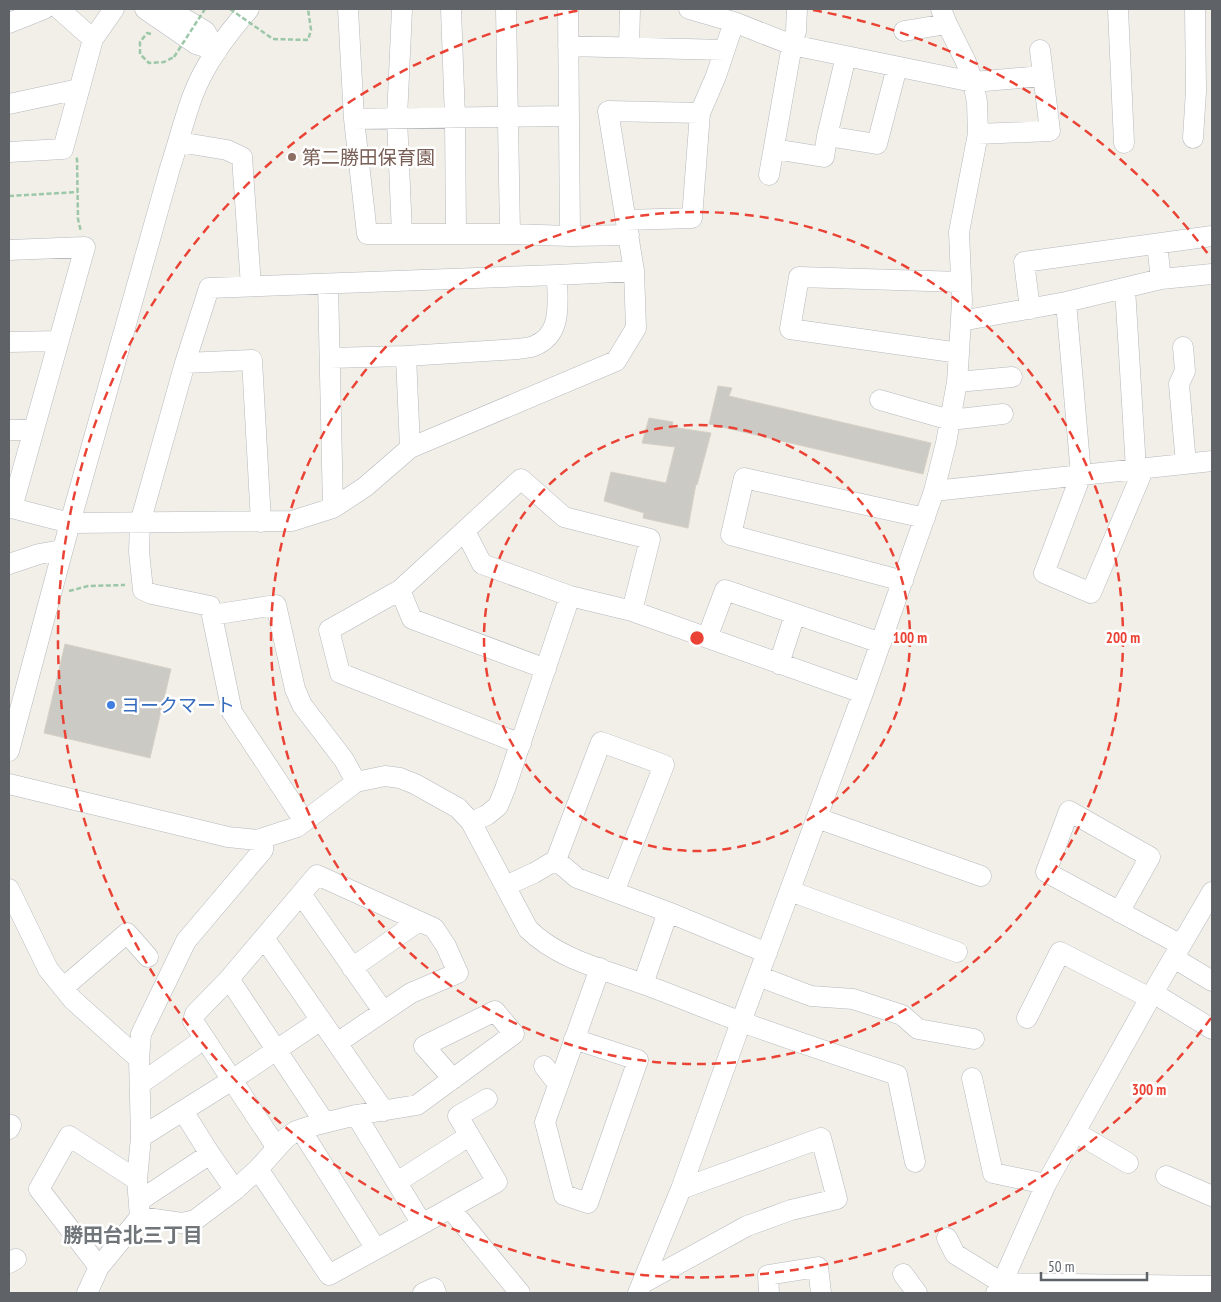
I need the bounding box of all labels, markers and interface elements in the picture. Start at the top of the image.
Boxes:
place label: 第二勝田保育園 [302,145,435,169]
marker: 第二勝田保育園 [286,151,298,163]
text: 100 m [893,628,927,647]
text: 200 m [1106,628,1140,647]
centre of rings [688,629,706,647]
place label: ヨークマート [121,693,235,717]
marker: ヨークマート [105,699,117,711]
text: 300 m [1132,1080,1166,1099]
district label: 勝田台北三丁目 [63,1222,203,1248]
scale bar [1041,1250,1147,1282]
text: 50 m [1048,1257,1074,1276]

